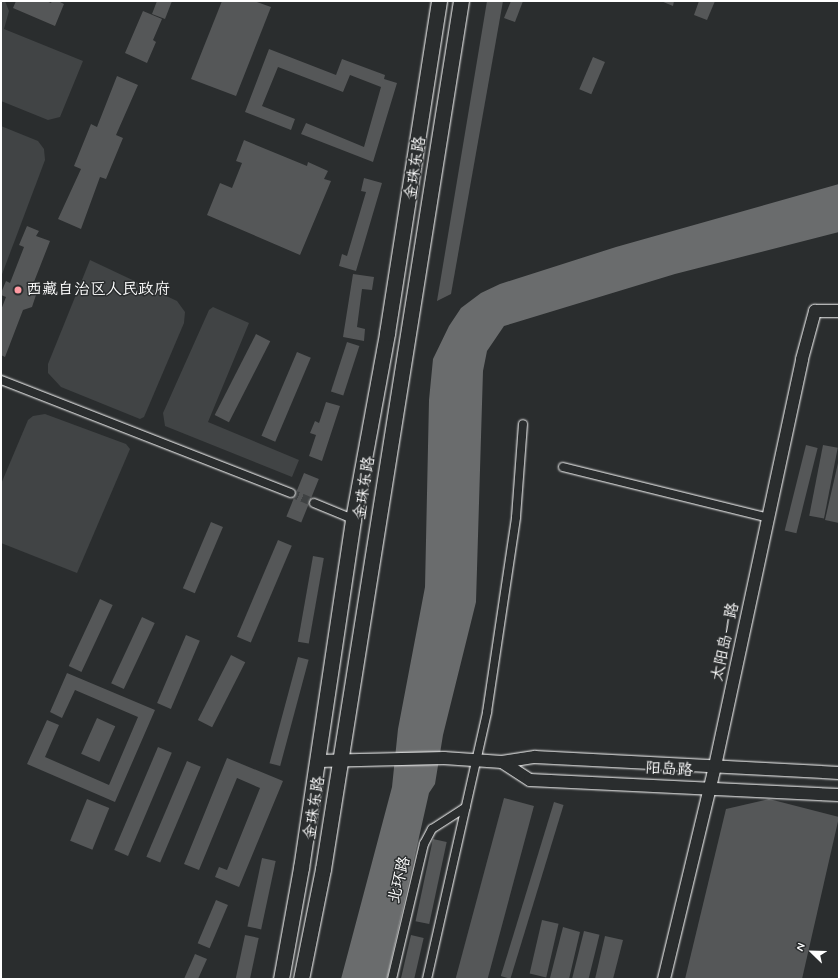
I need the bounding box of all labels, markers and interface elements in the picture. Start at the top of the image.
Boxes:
street label: 金珠东路 [402,135,430,201]
place label: 西藏自治区人民政府 [26,280,170,300]
marker: 西藏自治区人民政府 [13,285,23,295]
street label: 金珠东路 [351,455,379,521]
street label: 太阳岛一路 [708,601,744,683]
street label: 阳岛路 [645,759,693,781]
street label: 金珠东路 [301,775,329,841]
street label: 北环路 [385,854,415,906]
north arrow [792,932,832,972]
text: N [793,941,809,953]

